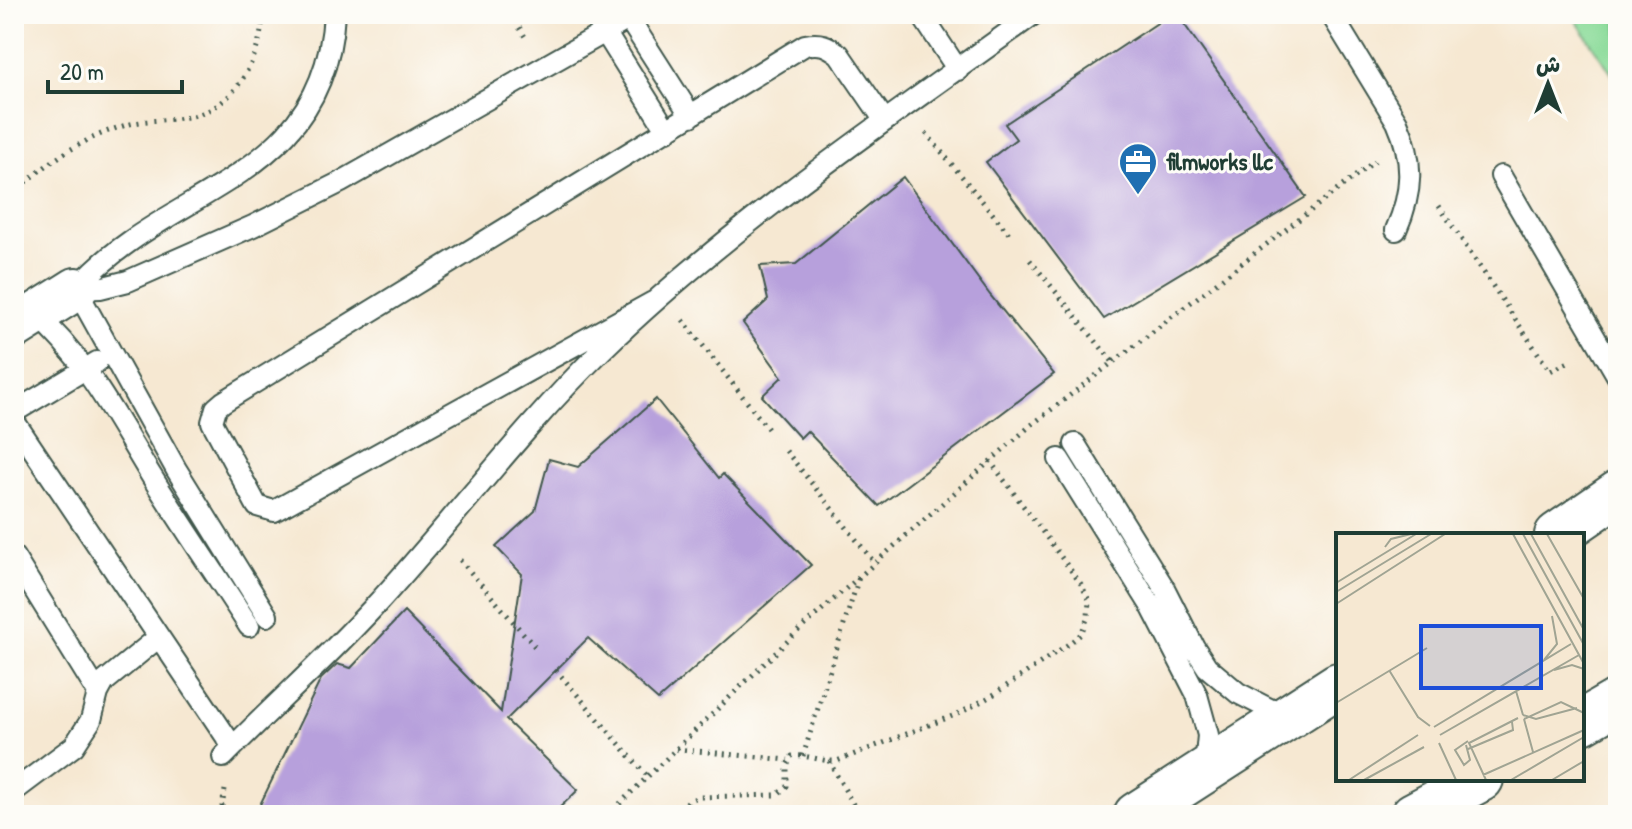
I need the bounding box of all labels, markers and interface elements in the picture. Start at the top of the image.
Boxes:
scale bar [48,44,182,94]
north arrow [1508,44,1588,124]
text: ش [1536,49,1560,79]
text: 20 m [60,55,104,87]
office icon: filmworks llc [1117,141,1159,196]
place label: filmworks llc [1166,145,1273,177]
inset map [1336,533,1584,781]

